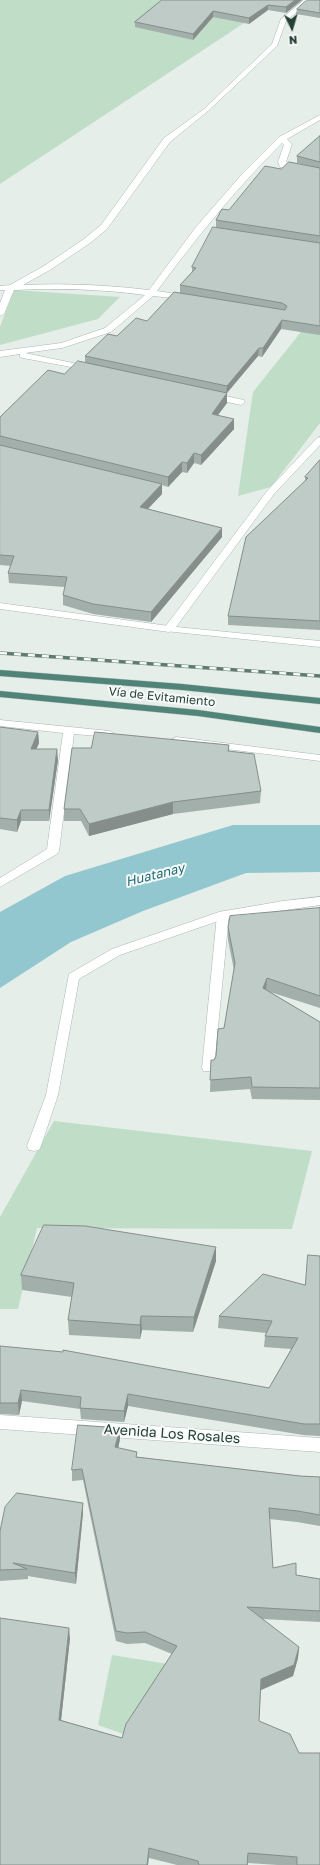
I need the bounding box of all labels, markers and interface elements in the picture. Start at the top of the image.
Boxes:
north arrow [272,8,312,48]
text: N [288,34,298,47]
street label: Vía de Evitamiento [108,684,216,710]
water label: Huatanay [124,860,186,890]
street label: Avenida Los Rosales [103,1421,241,1447]

